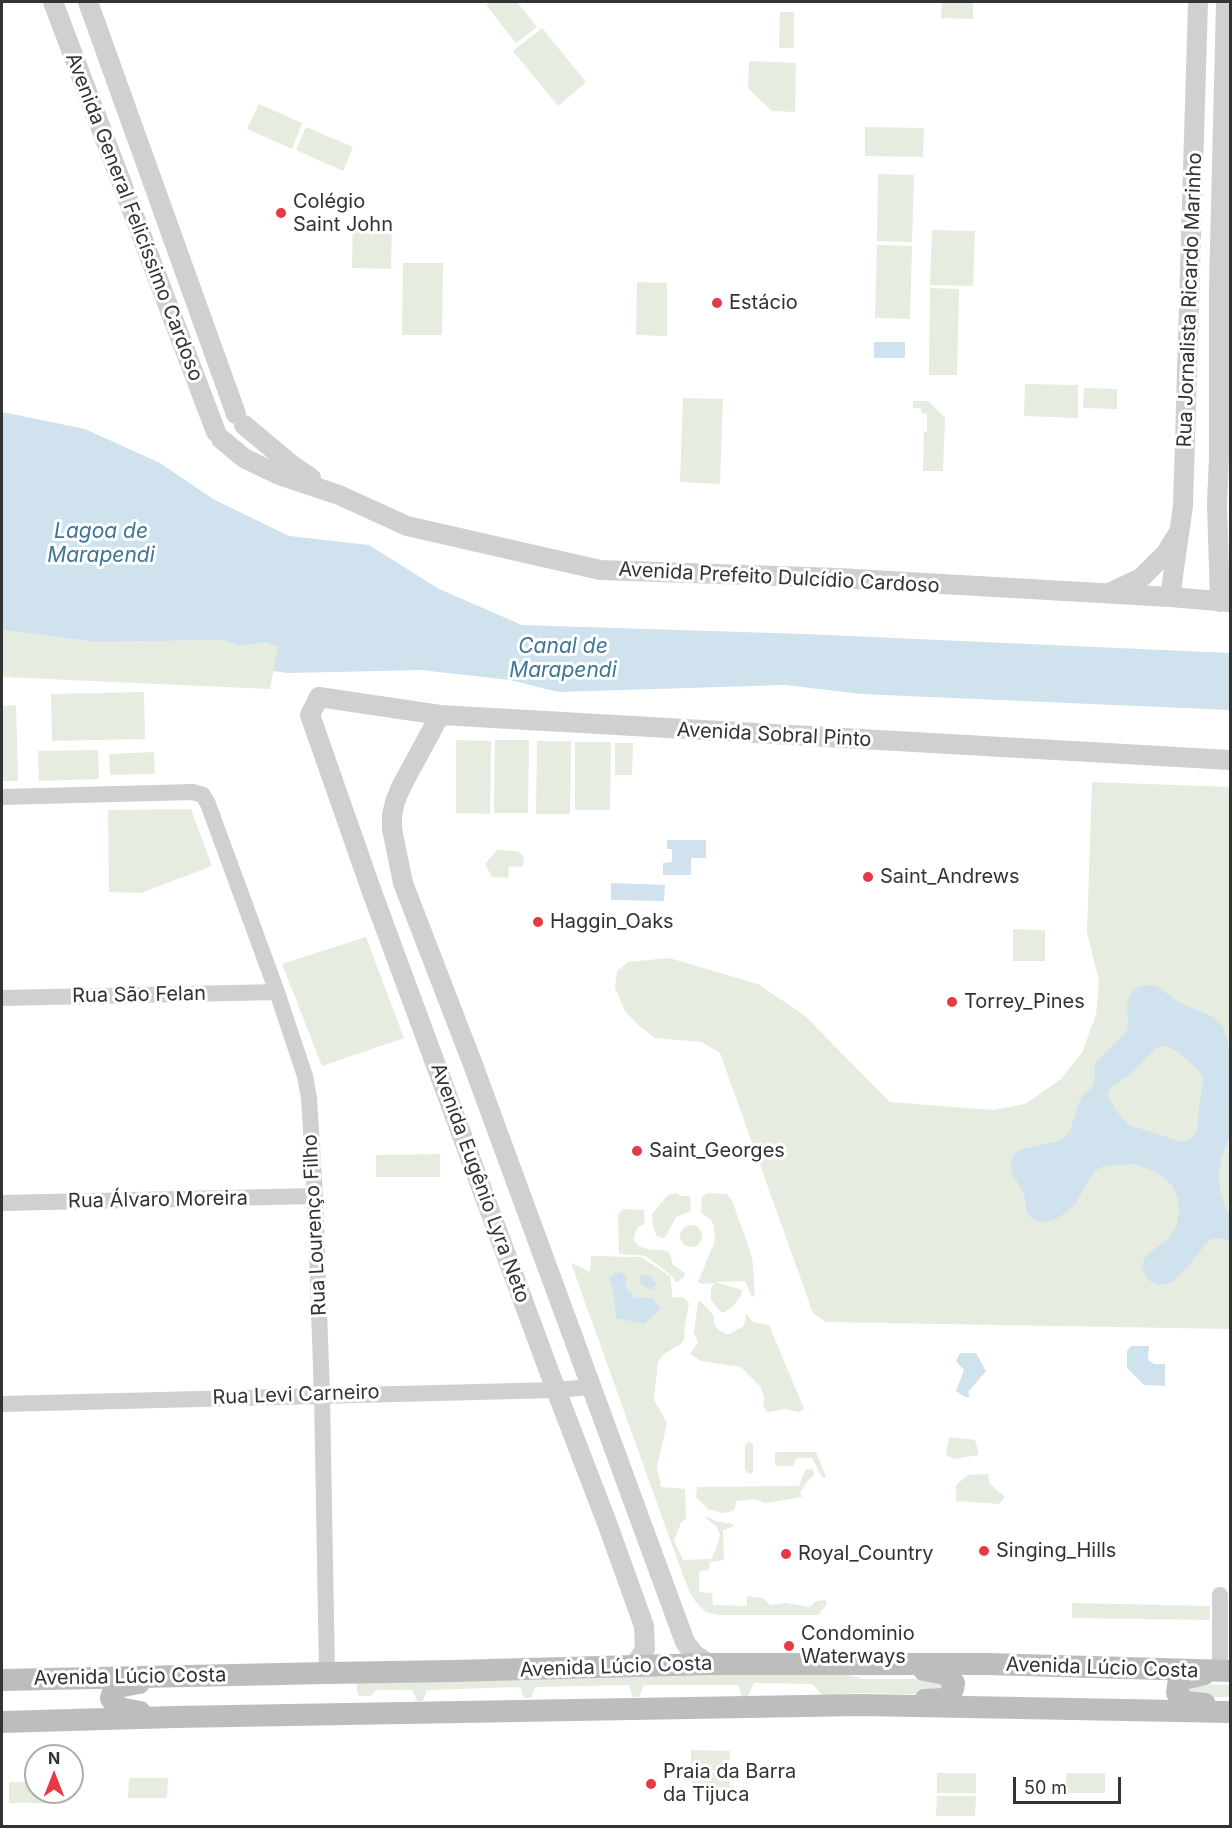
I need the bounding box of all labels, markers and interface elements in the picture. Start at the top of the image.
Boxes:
street label: Avenida General Felicíssimo Cardoso [60,50,208,384]
street label: Rua Jornalista Ricardo Marinho [1173,152,1207,448]
place label: Colégio Saint John [293,190,393,237]
marker: Colégio Saint John [274,206,288,220]
place label: Estácio [729,291,798,315]
marker: Estácio [710,296,724,310]
water label: Lagoa de Marapendi [47,519,155,569]
street label: Avenida Prefeito Dulcídio Cardoso [618,558,940,598]
water label: Canal de Marapendi [509,634,617,684]
street label: Avenida Sobral Pinto [676,718,872,752]
place label: Saint_Andrews [880,865,1020,889]
marker: Saint_Andrews [861,870,875,884]
place label: Haggin_Oaks [550,910,674,934]
marker: Haggin_Oaks [531,915,545,929]
street label: Rua São Felan [72,982,206,1008]
place label: Torrey_Pines [964,990,1085,1014]
marker: Torrey_Pines [945,995,959,1009]
street label: Avenida Eugênio Lyra Neto [425,1060,535,1306]
street label: Rua Lourenço Filho [298,1134,332,1316]
place label: Saint_Georges [649,1139,785,1163]
marker: Saint_Georges [630,1144,644,1158]
street label: Rua Álvaro Moreira [68,1186,248,1214]
street label: Rua Levi Carneiro [212,1380,380,1410]
place label: Singing_Hills [996,1539,1116,1563]
place label: Royal_Country [798,1542,934,1566]
marker: Singing_Hills [977,1544,991,1558]
marker: Royal_Country [779,1547,793,1561]
place label: Condominio Waterways [801,1622,915,1669]
marker: Condominio Waterways [782,1639,796,1653]
street label: Avenida Lúcio Costa [519,1652,713,1682]
street label: Avenida Lúcio Costa [1005,1653,1199,1683]
street label: Avenida Lúcio Costa [33,1663,227,1691]
north arrow [24,1744,84,1804]
text: N [48,1748,60,1768]
place label: Praia da Barra da Tijuca [663,1760,796,1807]
scale bar [1016,1765,1124,1803]
marker: Praia da Barra da Tijuca [644,1777,658,1791]
text: 50 m [1024,1777,1067,1798]

